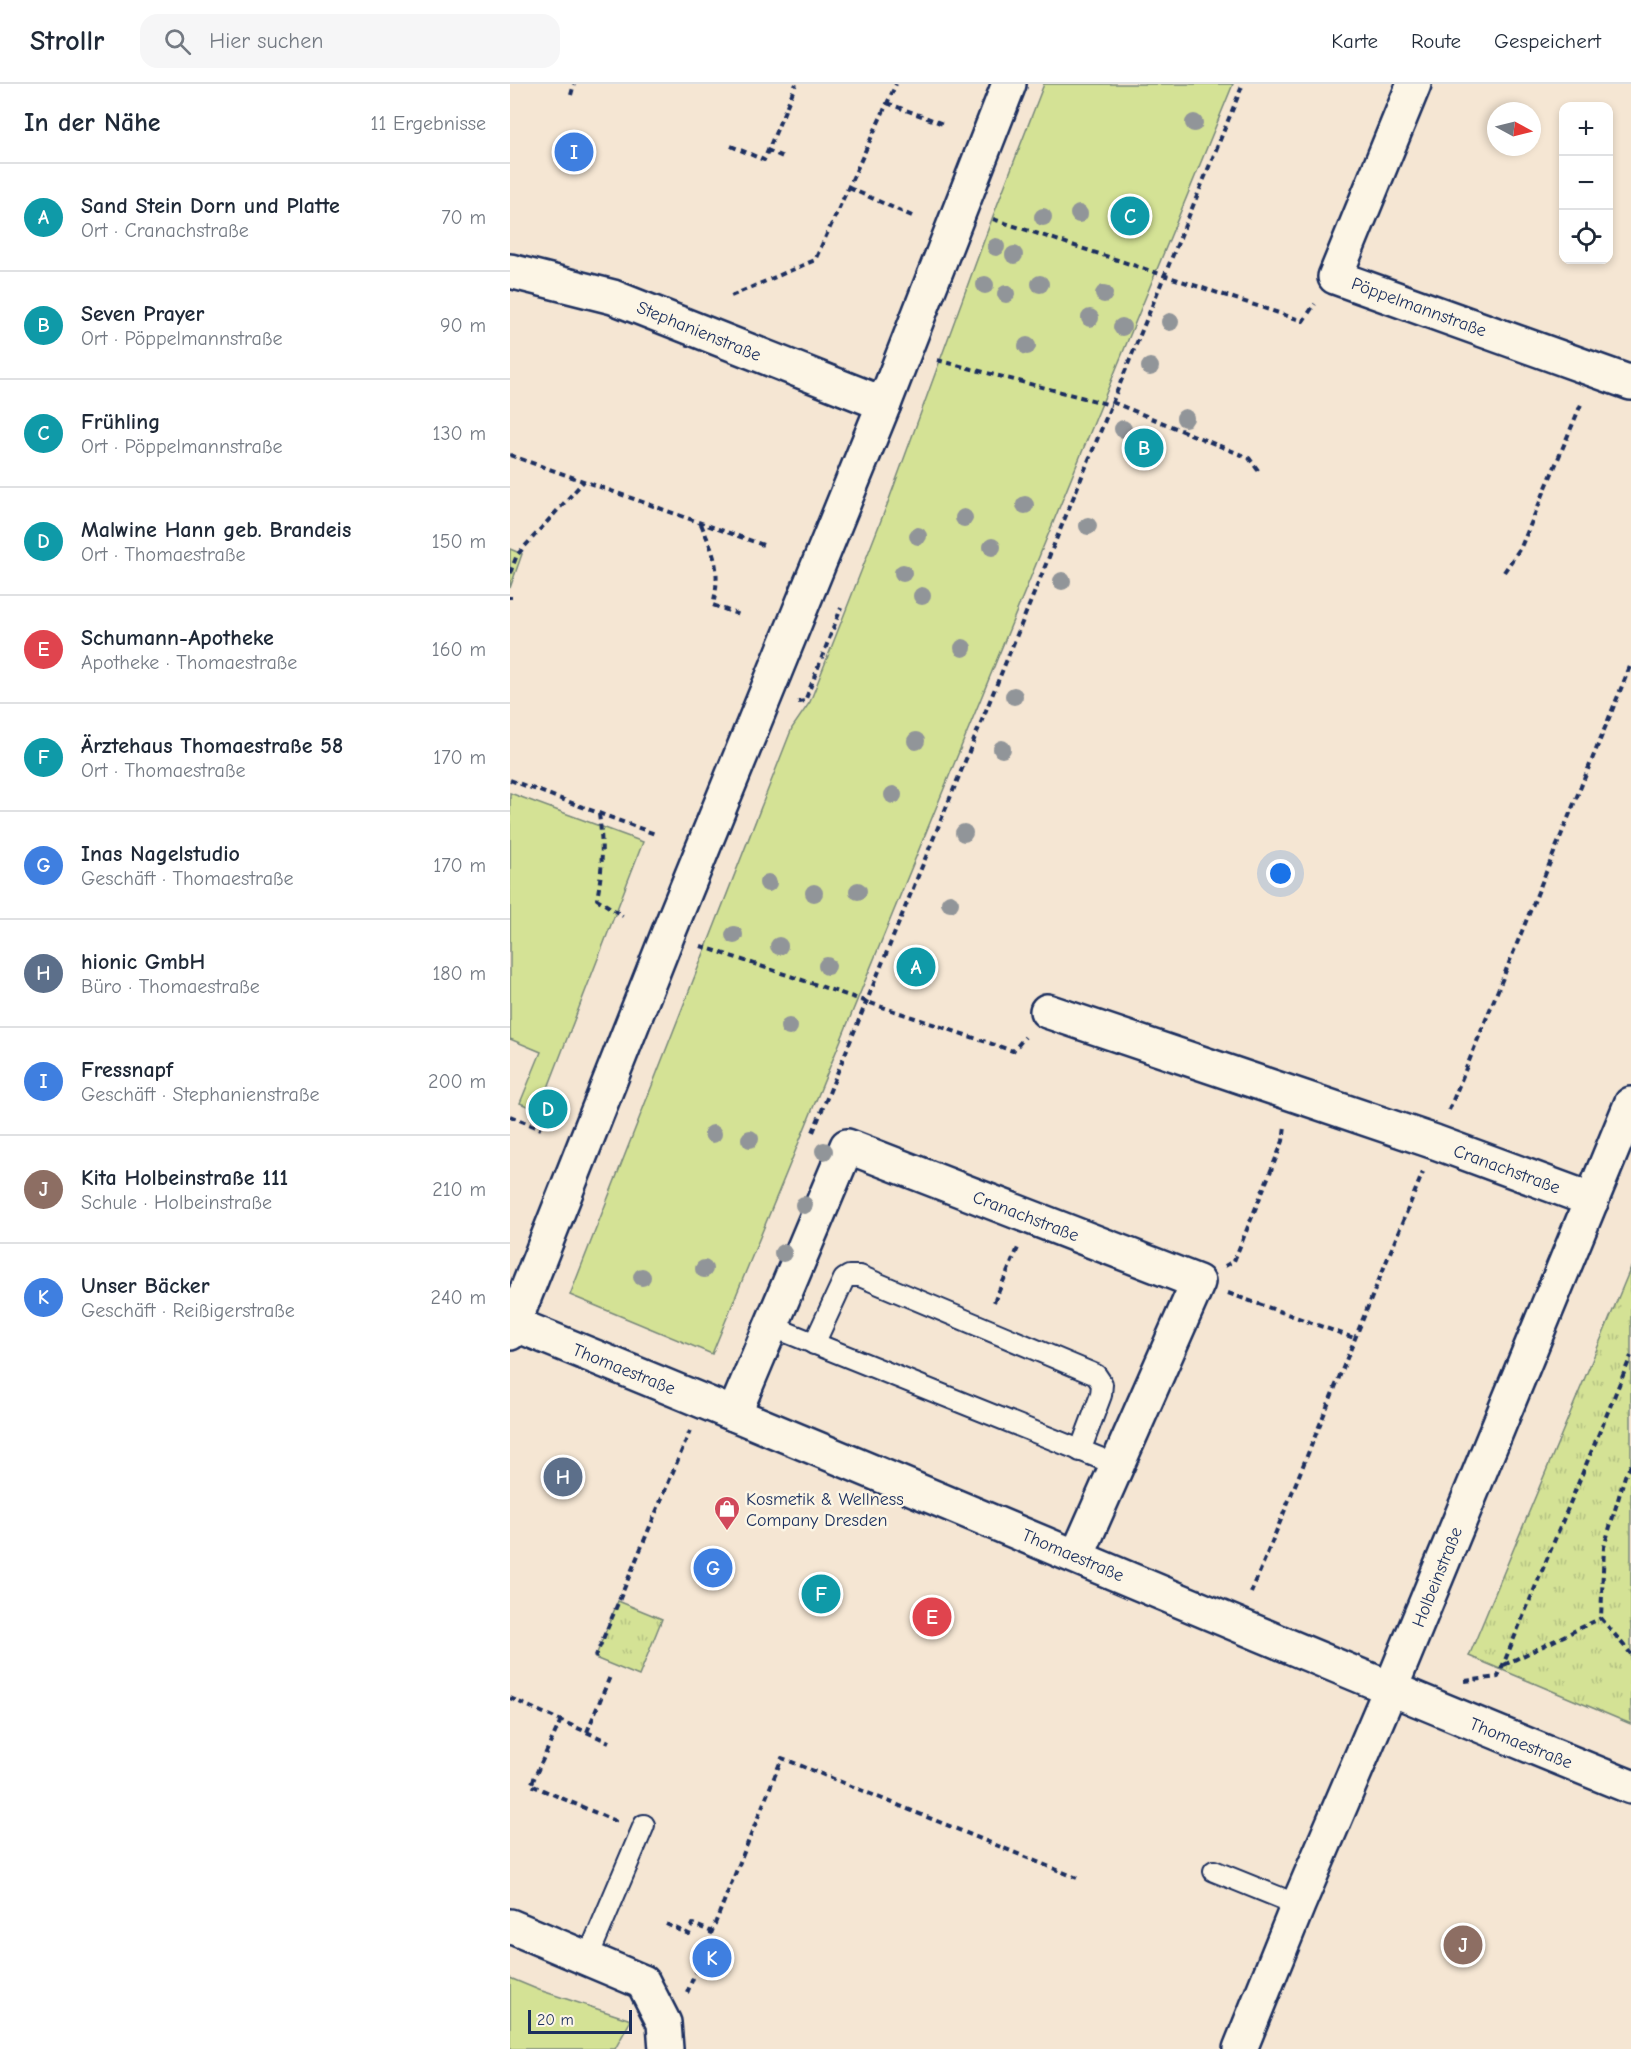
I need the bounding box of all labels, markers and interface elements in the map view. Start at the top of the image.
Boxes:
search box [140,14,560,68]
text: Strollr [30,25,104,57]
icon: search [161,25,194,58]
text: Hier suchen [209,28,323,54]
text: Karte [1331,29,1378,53]
text: Route [1411,29,1461,53]
text: Gespeichert [1494,29,1601,53]
north arrow [1487,102,1541,156]
map controls [1559,102,1613,264]
button: + [1559,102,1613,156]
text: In der Nähe [24,108,161,138]
text: 11 Ergebnisse [371,112,486,135]
pin: I [554,130,594,174]
button: − [1559,156,1613,210]
text: Sand Stein Dorn und Platte [81,193,340,219]
pin: C [1110,194,1150,238]
text: A [38,206,49,229]
text: 70 m [441,206,486,229]
button: locate [1559,210,1613,264]
text: Ort · Cranachstraße [81,219,249,242]
street label: Pöppelmannstraße [1348,273,1489,342]
street label: Stephanienstraße [634,297,764,366]
text: Seven Prayer [81,301,204,327]
text: B [37,314,50,337]
text: 90 m [440,314,486,337]
text: Ort · Pöppelmannstraße [81,327,282,350]
text: Frühling [81,409,160,435]
text: C [37,422,50,445]
text: 130 m [433,422,486,445]
pin: B [1124,426,1164,470]
text: Ort · Pöppelmannstraße [81,435,282,458]
text: Malwine Hann geb. Brandeis [81,517,351,543]
text: D [37,530,50,553]
text: 150 m [432,530,486,553]
text: Ort · Thomaestraße [81,543,245,566]
text: Schumann-Apotheke [81,625,274,651]
text: E [38,638,49,661]
text: 160 m [432,638,486,661]
text: Apotheke · Thomaestraße [81,651,297,674]
text: Ärztehaus Thomaestraße 58 [81,733,343,759]
text: F [38,746,49,769]
text: 170 m [433,746,486,769]
text: Ort · Thomaestraße [81,759,245,782]
text: Inas Nagelstudio [81,841,240,867]
text: G [36,854,51,877]
text: 170 m [433,854,486,877]
your location [1266,859,1295,888]
text: Geschäft · Thomaestraße [81,867,294,890]
pin: A [896,944,936,990]
text: hionic GmbH [81,949,205,975]
text: H [36,962,51,985]
text: 180 m [432,962,486,985]
text: Büro · Thomaestraße [81,975,260,998]
text: Fressnapf [81,1057,173,1083]
text: I [39,1070,48,1093]
text: 200 m [428,1070,486,1093]
text: Geschäft · Stephanienstraße [81,1083,319,1106]
pin: D [528,1086,567,1132]
street label: Cranachstraße [1451,1140,1563,1198]
text: Kita Holbeinstraße 111 [81,1165,288,1191]
text: J [39,1178,48,1201]
text: 210 m [432,1178,486,1201]
street label: Cranachstraße [970,1187,1082,1246]
text: Schule · Holbeinstraße [81,1191,272,1214]
text: Unser Bäcker [81,1273,210,1299]
text: K [38,1286,49,1309]
text: 240 m [431,1286,486,1309]
text: Geschäft · Reißigerstraße [81,1299,295,1322]
street label: Thomaestraße [569,1339,678,1400]
pin: H [544,1454,582,1500]
place label: Kosmetik & Wellness Company Dresden [746,1489,904,1531]
shop icon: Kosmetik & Wellness Company Dresden [712,1494,742,1532]
street label: Holbeinstraße [1408,1524,1467,1630]
street label: Thomaestraße [1019,1525,1127,1586]
pin: G [694,1546,732,1590]
pin: F [802,1572,840,1616]
pin: E [912,1594,952,1640]
street label: Thomaestraße [1466,1713,1575,1774]
pin: J [1444,1922,1482,1968]
pin: K [692,1936,732,1980]
scale bar [528,2007,632,2034]
text: 20 m [537,2011,574,2029]

